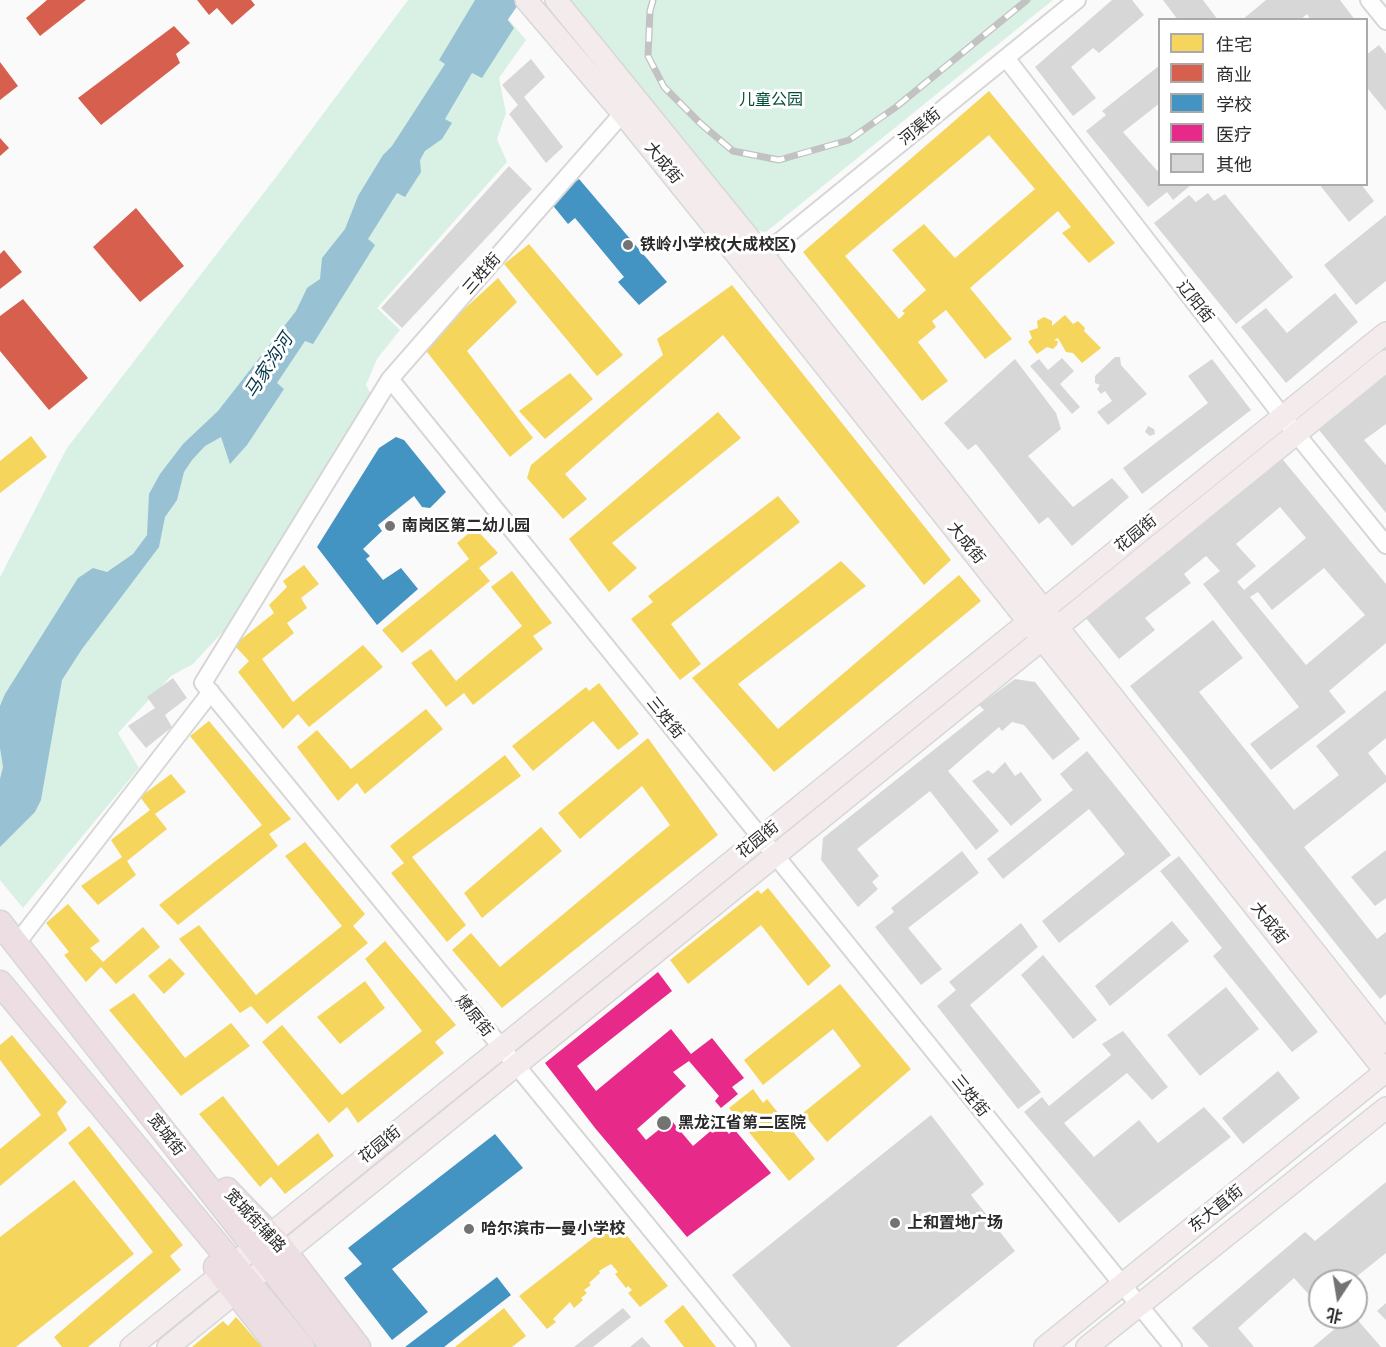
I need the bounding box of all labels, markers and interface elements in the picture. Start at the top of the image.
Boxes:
legend [1158,18,1368,186]
text: 住宅 [1216,34,1252,55]
text: 商业 [1216,64,1252,85]
park label: 儿童公园 [739,90,803,110]
text: 学校 [1216,94,1252,115]
street label: 河渠街 [895,104,945,150]
text: 医疗 [1216,124,1252,145]
street label: 大成街 [640,138,686,188]
text: 其他 [1216,154,1252,175]
place label: 铁岭小学校(大成校区) [640,235,797,255]
marker: 铁岭小学校(大成校区) [621,238,635,252]
street label: 三姓街 [459,250,505,298]
street label: 辽阳街 [1173,277,1217,327]
water label: 马家沟河 [240,330,298,402]
street label: 花园街 [1111,511,1161,557]
place label: 南岗区第二幼儿园 [402,516,530,536]
street label: 大成街 [943,518,989,568]
marker: 南岗区第二幼儿园 [383,519,397,533]
street label: 三姓街 [642,693,688,743]
street label: 花园街 [733,817,783,863]
street label: 大成街 [1247,898,1291,948]
street label: 燎原街 [451,991,497,1041]
street label: 三姓街 [947,1071,993,1121]
street label: 宽城街 [144,1110,188,1160]
place label: 黑龙江省第二医院 [678,1113,806,1133]
marker: 黑龙江省第二医院 [655,1114,673,1132]
street label: 花园街 [355,1122,405,1168]
street label: 东大直街 [1185,1181,1247,1237]
street label: 宽城街辅路 [221,1185,289,1257]
place label: 上和置地广场 [907,1213,1003,1233]
marker: 上和置地广场 [888,1216,902,1230]
place label: 哈尔滨市一曼小学校 [481,1219,625,1239]
marker: 哈尔滨市一曼小学校 [462,1222,476,1236]
north arrow [1308,1269,1368,1329]
text: 北 [1325,1304,1344,1326]

